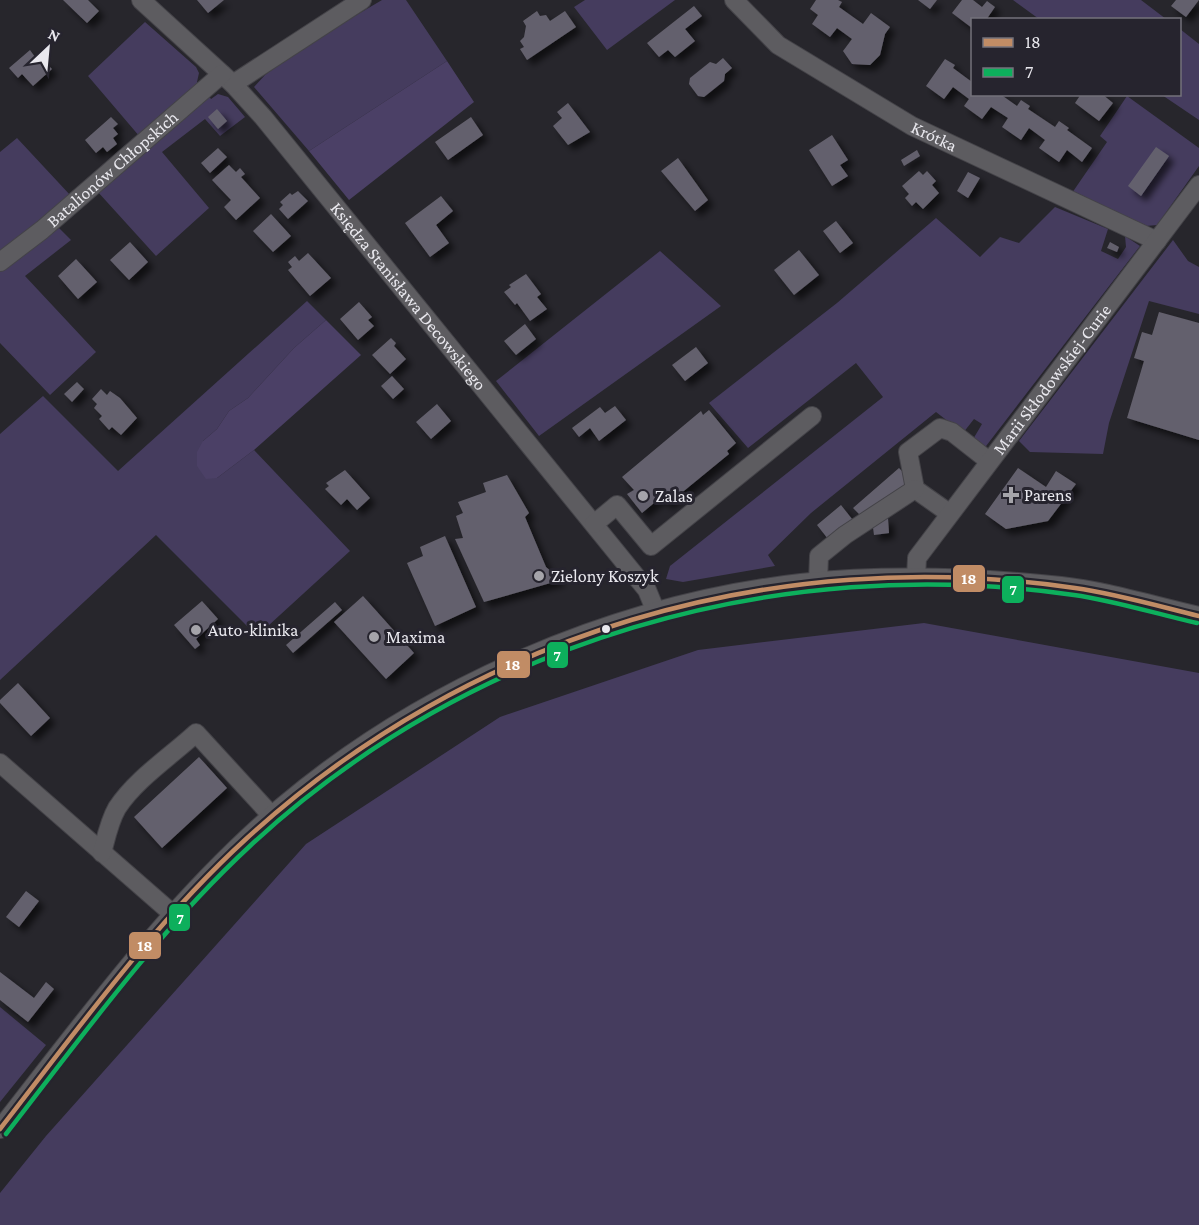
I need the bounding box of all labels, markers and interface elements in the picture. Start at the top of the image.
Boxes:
north arrow [18,18,78,78]
legend [971,18,1181,96]
text: N [46,25,63,45]
text: 18 [1025,32,1041,52]
text: 7 [1025,62,1033,82]
street label: Batalionów Chłopskich [43,107,182,231]
street label: Krótka [908,117,960,156]
street label: Księdza Stanisława Decowskiego [326,198,491,394]
street label: Marii Skłodowskiej-Curie [989,300,1115,458]
place label: Parens [1024,485,1072,505]
place label: Zalas [655,486,693,506]
marker: Parens [1002,486,1020,504]
marker: Zalas [636,489,650,503]
line badge: 18 [952,564,986,593]
place label: Zielony Koszyk [551,566,659,586]
marker: Zielony Koszyk [532,569,546,583]
text: 18 [961,570,977,587]
line badge: 7 [1001,575,1025,604]
text: 7 [1009,581,1017,598]
place label: Auto-klinika [208,620,298,640]
marker: Auto-klinika [189,623,203,637]
unlabelled marker [600,623,612,635]
place label: Maxima [386,627,445,647]
marker: Maxima [367,630,381,644]
line badge: 7 [546,641,569,669]
text: 7 [553,647,561,664]
line badge: 18 [496,650,531,679]
text: 18 [505,656,521,673]
line badge: 7 [168,903,191,932]
text: 7 [176,910,184,927]
line badge: 18 [128,931,162,960]
text: 18 [137,937,153,954]

